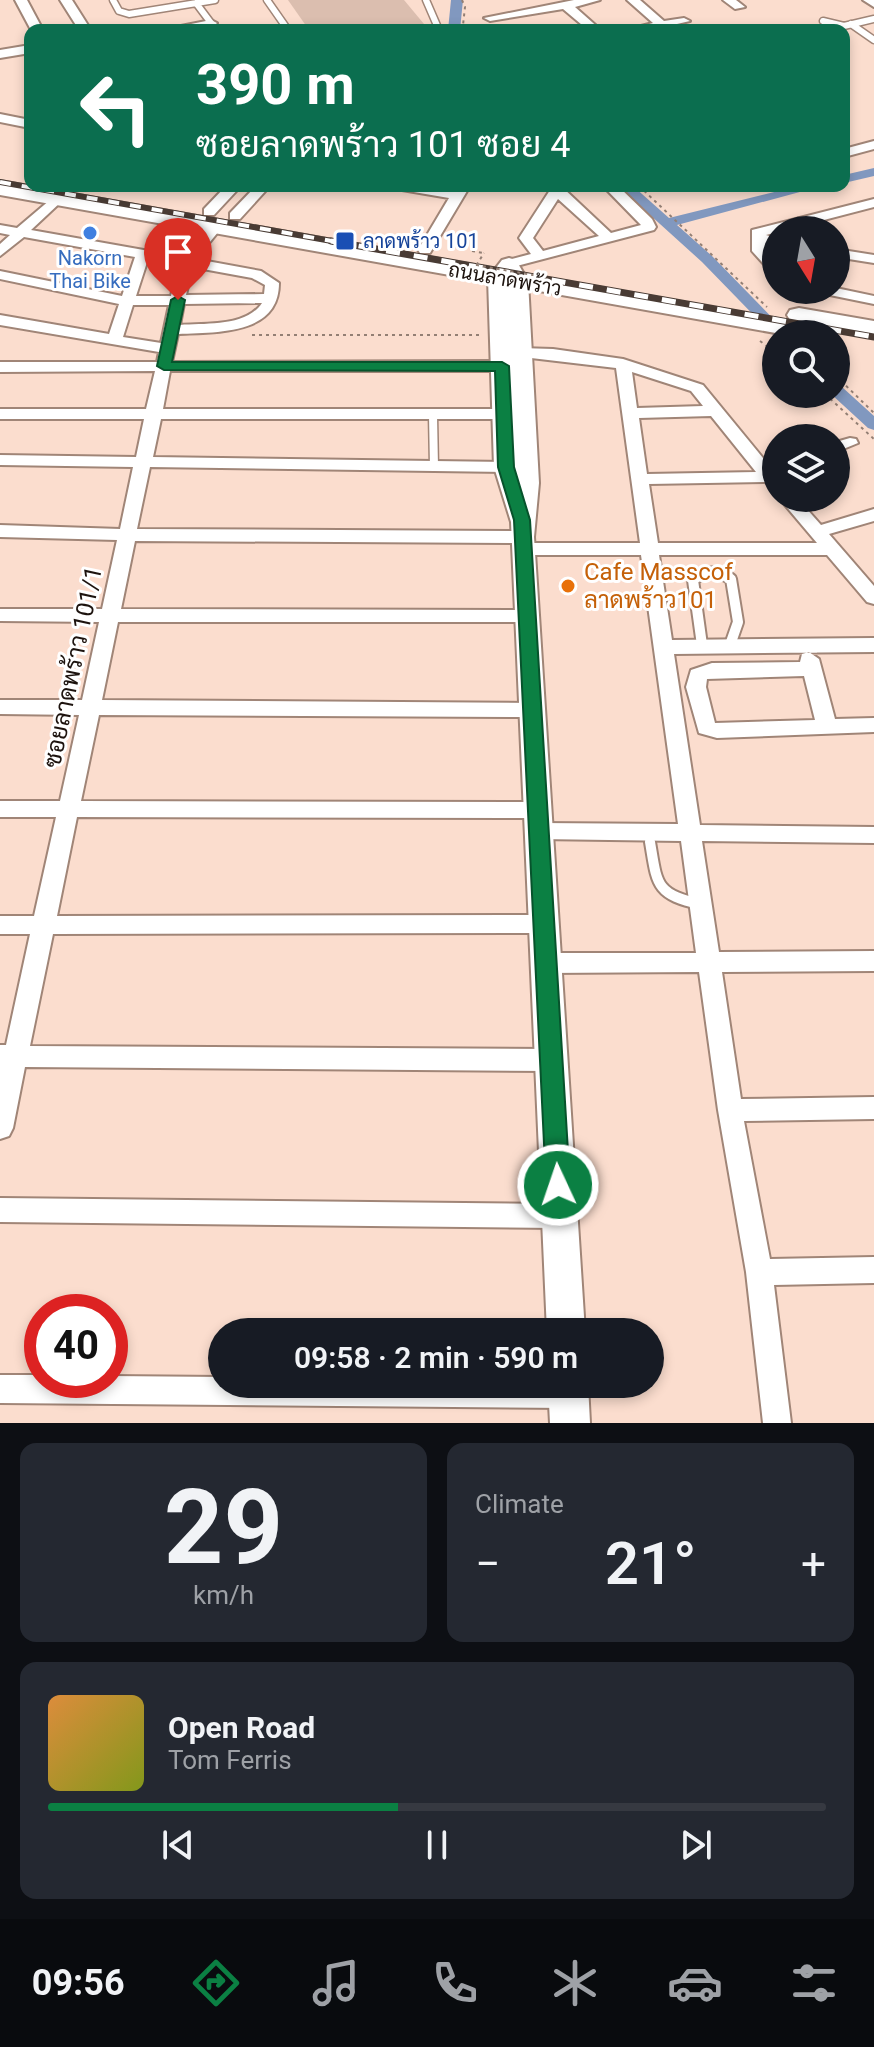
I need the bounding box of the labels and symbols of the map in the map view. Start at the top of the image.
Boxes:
north arrow [762,216,850,304]
pin [144,218,212,300]
marker: Nakorn Thai Bike [81,224,99,242]
place label: ลาดพร้าว 101 [363,229,479,253]
marker: ลาดพร้าว 101 [334,230,356,252]
place label: Nakorn Thai Bike [49,246,131,293]
street label: ถนนลาดพร้าว [447,257,563,301]
place label: Cafe Masscof ลาดพร้าว101 [584,558,733,614]
street label: ซอยลาดพร้าว 101/1 [37,564,108,770]
marker: Cafe Masscof ลาดพร้าว101 [559,577,577,595]
position arrow [516,1143,600,1227]
speed limit sign: 40 [24,1294,128,1398]

